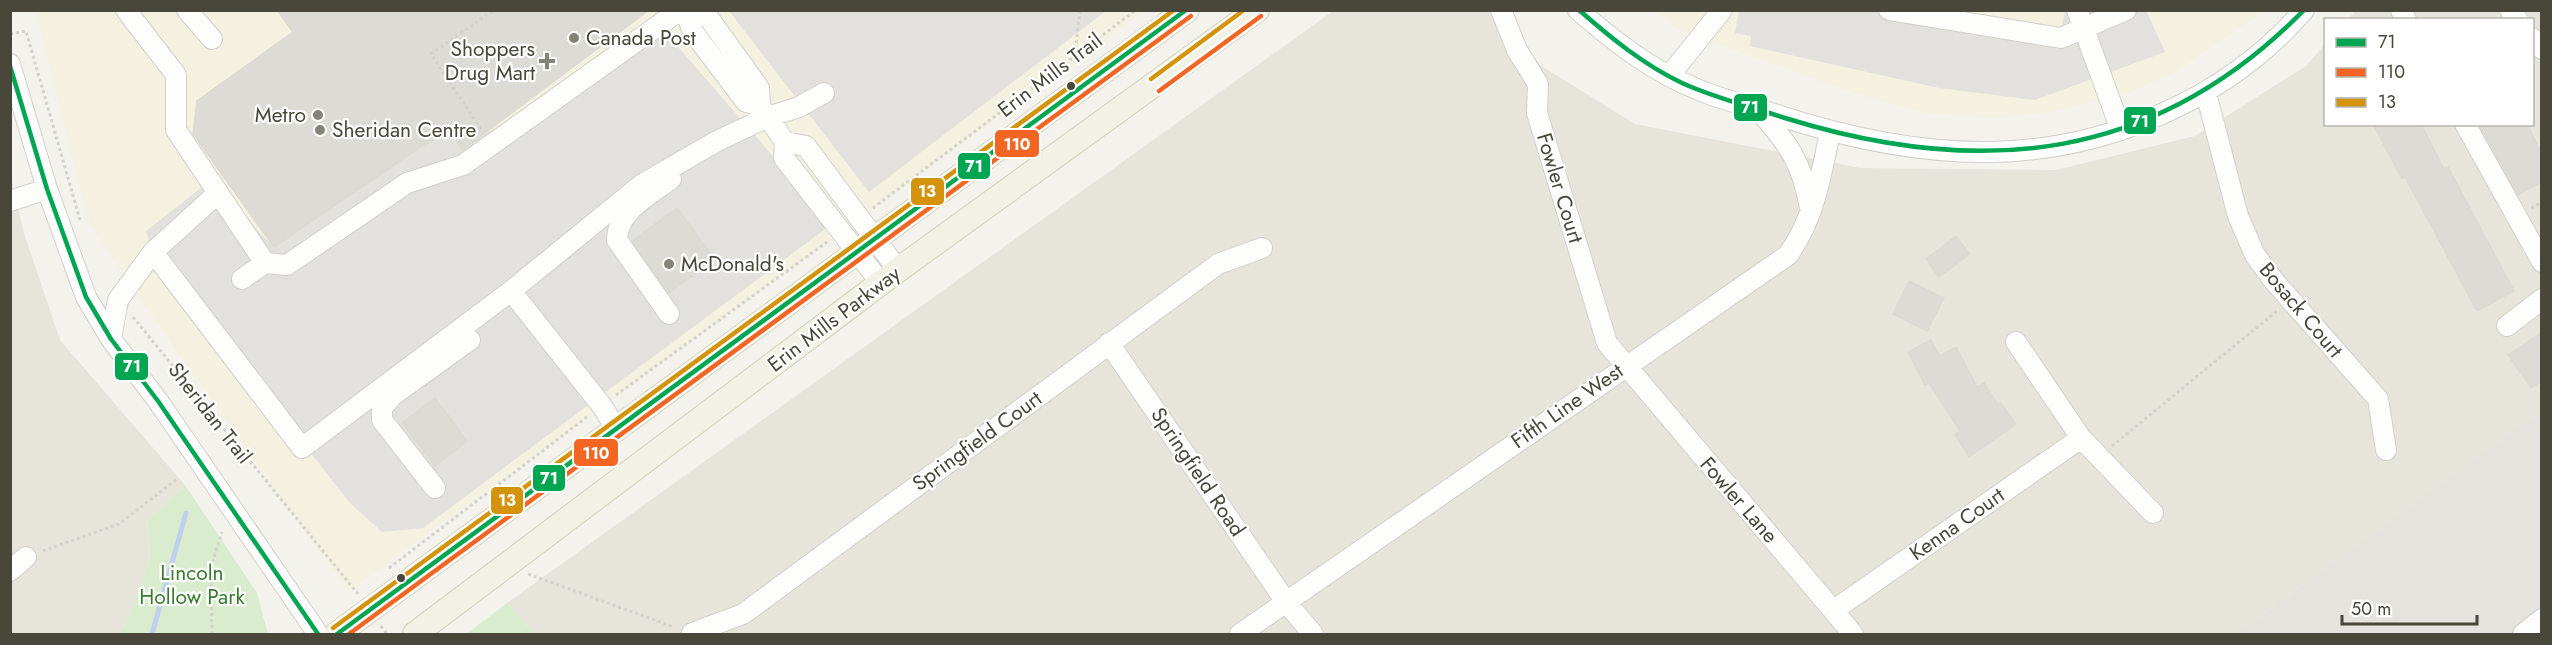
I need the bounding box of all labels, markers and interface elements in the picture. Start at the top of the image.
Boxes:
legend [2324,18,2534,126]
place label: Canada Post [586,23,696,53]
street label: Erin Mills Trail [991,26,1109,124]
text: 71 [2378,29,2396,55]
marker: Canada Post [567,31,581,45]
place label: Shoppers Drug Mart [445,34,535,88]
marker: Shoppers Drug Mart [540,54,554,68]
text: 110 [2378,59,2405,85]
unlabelled marker [1065,80,1077,92]
text: 13 [2378,89,2396,115]
line badge: 71 [1733,93,1768,122]
text: 71 [1741,96,1759,119]
place label: Metro [255,100,306,130]
line badge: 71 [2123,106,2157,135]
marker: Metro [311,108,325,122]
text: 71 [2131,110,2149,133]
place label: Sheridan Centre [332,115,477,145]
marker: Sheridan Centre [313,123,327,137]
line badge: 110 [994,129,1040,158]
street label: Fowler Court [1529,129,1591,247]
text: 110 [1004,133,1030,156]
line badge: 71 [957,152,991,180]
text: 71 [965,155,983,178]
line badge: 13 [910,177,945,206]
text: 13 [918,180,936,203]
place label: McDonald's [681,249,784,279]
street label: Bosack Court [2252,256,2350,364]
marker: McDonald's [662,257,676,271]
street label: Erin Mills Parkway [761,259,907,379]
line badge: 71 [114,352,149,381]
text: 71 [123,355,141,378]
street label: Sheridan Trail [161,356,259,470]
street label: Fifth Line West [1505,356,1629,456]
street label: Springfield Court [906,384,1048,498]
street label: Springfield Road [1144,402,1252,542]
line badge: 110 [573,438,619,467]
text: 110 [583,442,609,465]
street label: Fowler Lane [1693,450,1785,550]
line badge: 71 [532,464,566,492]
text: 71 [540,467,558,490]
street label: Kenna Court [1903,480,2011,568]
line badge: 13 [490,486,524,515]
text: 13 [498,489,516,512]
park label: Lincoln Hollow Park [139,558,245,612]
unlabelled marker [395,572,407,584]
scale bar [2342,588,2477,626]
text: 50 m [2351,596,2391,622]

